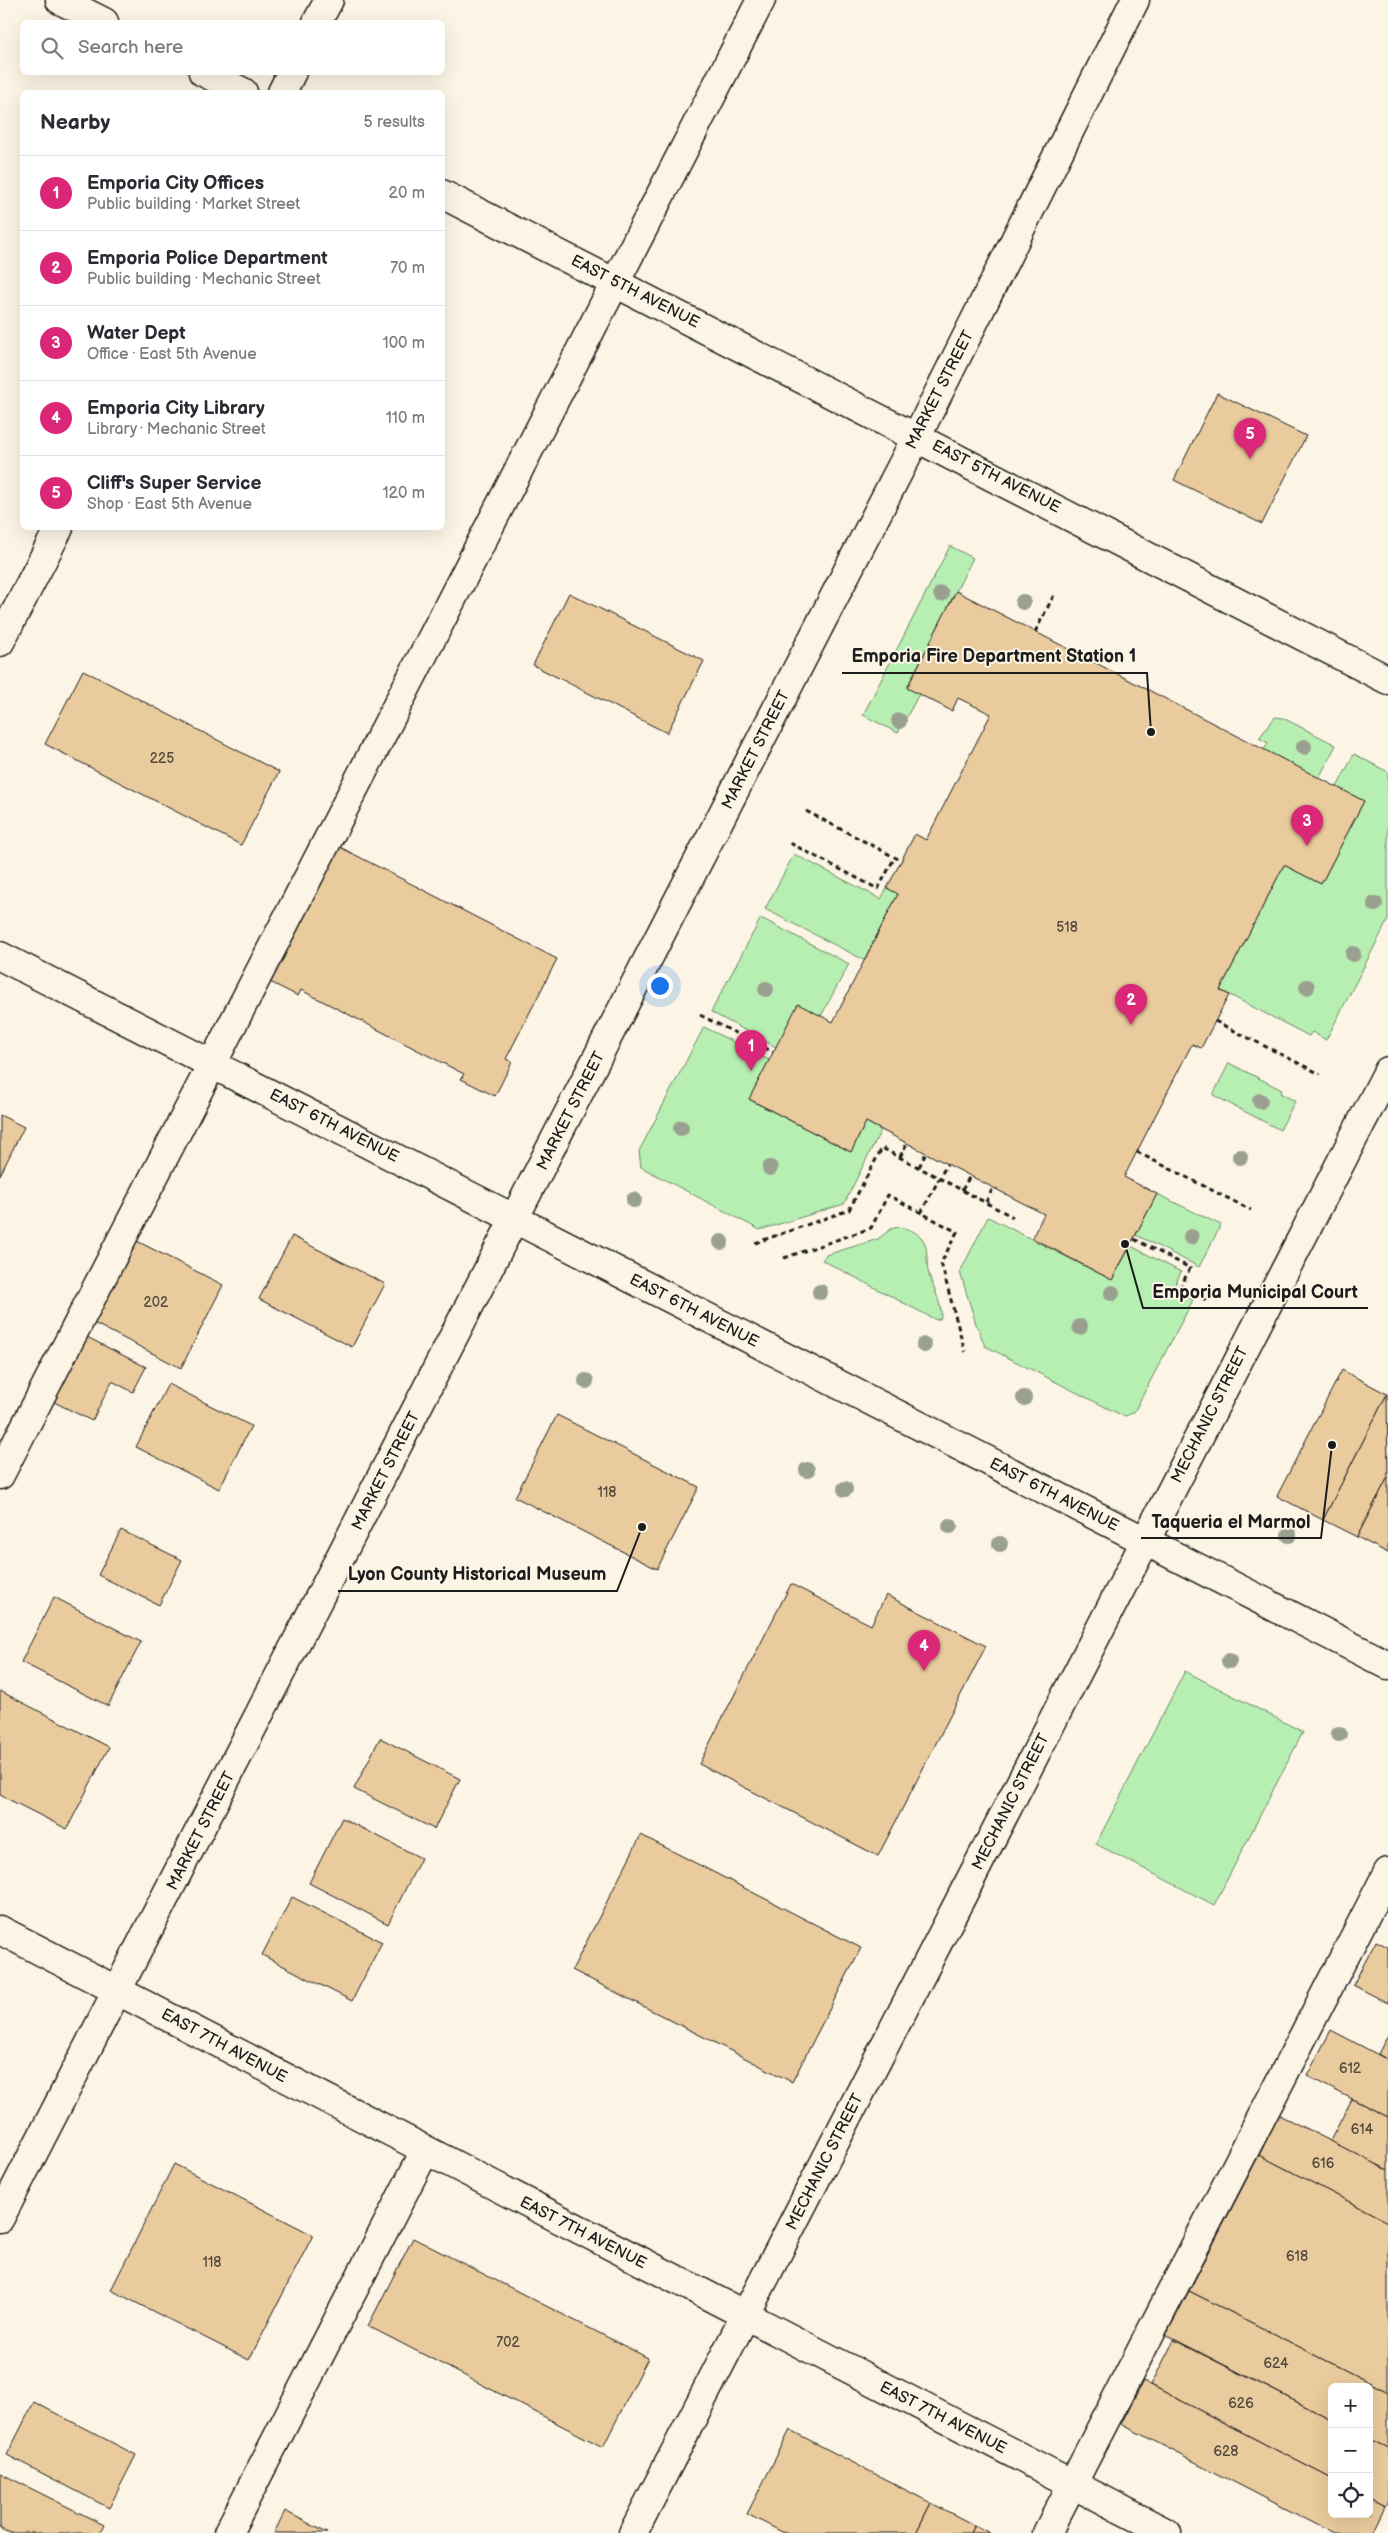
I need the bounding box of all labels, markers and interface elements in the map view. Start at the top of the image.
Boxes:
search box [20,20,445,75]
icon: search [38,34,66,62]
text: Search here [78,36,183,59]
text: Nearby [40,110,110,135]
text: 5 results [363,113,425,132]
text: Emporia City Offices [87,172,264,195]
text: 1 [53,184,59,203]
text: 20 m [389,184,425,203]
text: Public building · Market Street [87,195,300,214]
text: Emporia Police Department [87,247,328,270]
street label: EAST 5TH AVENUE [568,251,702,333]
text: 2 [51,259,61,278]
text: 70 m [390,259,425,278]
text: Public building · Mechanic Street [87,270,321,289]
text: Water Dept [87,322,186,345]
street label: MARKET STREET [902,327,978,452]
text: 3 [51,334,61,353]
text: 100 m [382,334,425,353]
text: Office · East 5th Avenue [87,345,257,364]
text: Emporia City Library [87,397,265,420]
text: 4 [51,409,61,428]
text: 110 m [386,409,425,428]
pin: 5 [1234,418,1266,459]
text: Library · Mechanic Street [87,420,266,439]
street label: EAST 5TH AVENUE [929,436,1063,518]
text: Cliff's Super Service [87,472,261,495]
text: 5 [51,484,61,503]
text: 120 m [382,484,425,503]
text: Shop · East 5th Avenue [87,495,252,514]
callout: Emporia Fire Department Station 1 [842,640,1147,673]
text: Emporia Fire Department Station 1 [852,646,1136,667]
street label: MARKET STREET [718,687,794,812]
house number: 225 [150,750,174,767]
pin: 3 [1291,805,1323,846]
house number: 518 [1056,919,1078,936]
your location [647,973,673,999]
pin: 2 [1115,984,1147,1025]
pin: 1 [735,1030,767,1071]
street label: MARKET STREET [533,1048,609,1173]
street label: EAST 6TH AVENUE [266,1085,402,1167]
street label: EAST 6TH AVENUE [626,1270,762,1352]
callout: Emporia Municipal Court [1143,1275,1368,1308]
text: Emporia Municipal Court [1152,1282,1358,1303]
house number: 202 [144,1294,169,1311]
street label: MECHANIC STREET [1167,1343,1253,1486]
street label: MARKET STREET [348,1408,424,1533]
street label: EAST 6TH AVENUE [986,1454,1122,1536]
house number: 118 [598,1484,617,1501]
callout: Taqueria el Marmol [1141,1505,1321,1538]
text: Taqueria el Marmol [1151,1512,1311,1533]
callout: Lyon County Historical Museum [338,1558,617,1591]
text: Lyon County Historical Museum [348,1564,606,1585]
pin: 4 [908,1630,940,1671]
street label: MECHANIC STREET [968,1730,1054,1873]
street label: MARKET STREET [163,1768,239,1893]
street label: EAST 7TH AVENUE [158,2005,290,2087]
house number: 612 [1339,2060,1362,2077]
street label: MECHANIC STREET [782,2090,868,2233]
house number: 614 [1351,2121,1374,2138]
house number: 616 [1312,2155,1335,2172]
street label: EAST 7TH AVENUE [516,2193,650,2273]
house number: 618 [1286,2248,1308,2265]
house number: 118 [203,2254,222,2271]
house number: 702 [496,2334,520,2351]
house number: 624 [1263,2355,1289,2372]
street label: EAST 7TH AVENUE [876,2378,1010,2458]
map controls [1328,2383,1373,2518]
button: + [1328,2383,1373,2428]
house number: 626 [1228,2395,1254,2412]
button: − [1328,2428,1373,2473]
house number: 628 [1214,2443,1238,2460]
button: locate [1328,2473,1373,2518]

